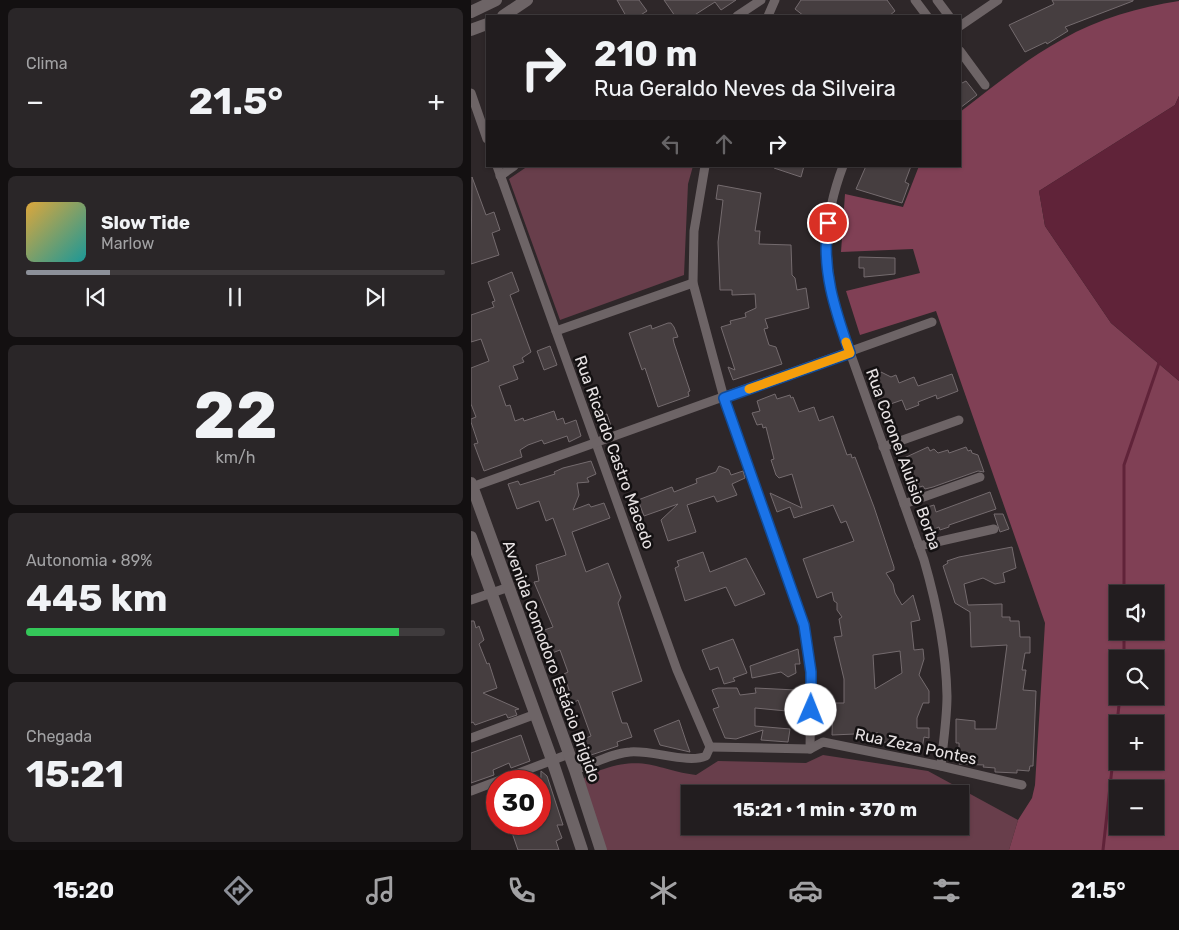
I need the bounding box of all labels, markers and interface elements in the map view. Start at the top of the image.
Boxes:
text: 210 m [594,33,697,75]
icon: right [511,35,576,100]
text: Clima [26,54,67,73]
text: Rua Geraldo Neves da Silveira [594,75,896,102]
text: 21.5° [189,78,283,124]
text: − [26,85,44,118]
text: + [428,85,445,118]
icon: left [657,130,685,158]
icon: ahead [710,130,738,158]
icon: right [763,130,791,158]
pin [807,202,849,244]
icon: arrive [814,209,842,237]
text: Slow Tide [101,211,190,234]
text: Marlow [101,234,154,253]
icon: previous [82,283,110,311]
icon: pause [221,283,249,311]
icon: next [361,283,389,311]
street label: Rua Ricardo Castro Macedo [571,353,658,551]
street label: Rua Coronel Aluisio Borba [862,366,945,552]
text: 22 [193,377,278,454]
text: km/h [216,448,255,467]
street label: Avenida Comodoro Estácio Brigido [499,538,604,785]
text: Autonomia · 89% [26,551,152,570]
text: 445 km [26,575,168,621]
map controls [1109,585,1164,835]
button: sound [1109,585,1164,640]
button: search [1109,650,1164,705]
position arrow [784,683,836,735]
button: + [1109,715,1164,770]
street label: Rua Zeza Pontes [853,724,979,769]
text: Chegada [26,727,92,746]
text: 15:21 [26,751,124,797]
speed limit sign: 30 [486,770,551,835]
button: − [1109,780,1164,835]
text: 15:21 · 1 min · 370 m [733,798,917,821]
icon: directions [221,873,256,908]
icon: music [363,873,398,908]
icon: phone [504,873,539,908]
icon: climate [646,873,681,908]
icon: car [788,873,823,908]
icon: filters [929,873,964,908]
text: 15:20 [53,877,114,904]
text: 21.5° [1071,877,1126,904]

